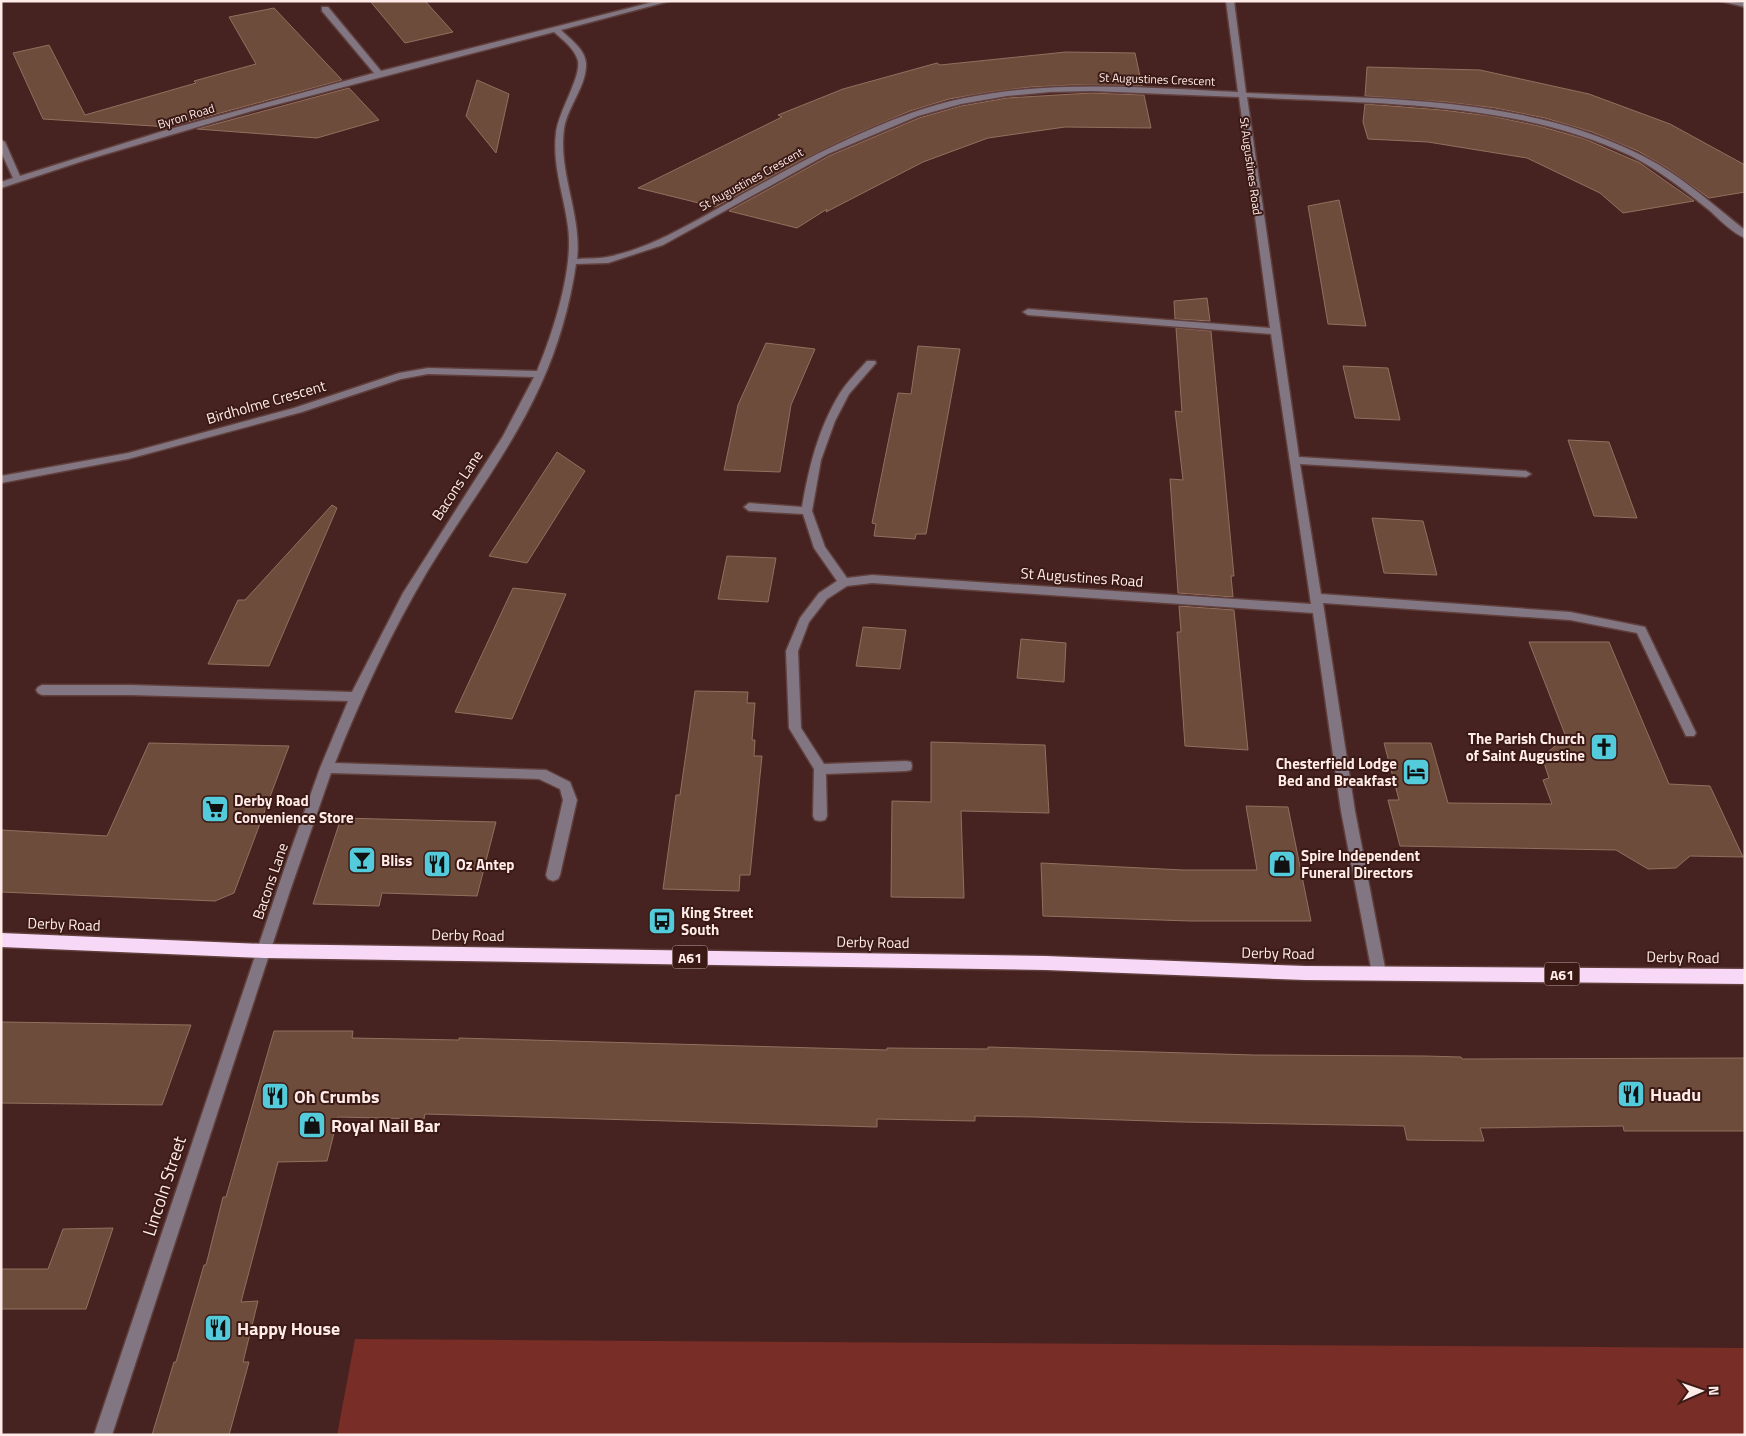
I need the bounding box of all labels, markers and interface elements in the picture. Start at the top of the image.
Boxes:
street label: St Augustines Crescent [1098,67,1216,91]
street label: Byron Road [155,98,217,134]
street label: St Augustines Road [1235,116,1267,216]
street label: St Augustines Crescent [695,142,807,216]
street label: Birdholme Crescent [204,374,329,430]
street label: Bacons Lane [426,445,488,525]
street label: St Augustines Road [1020,561,1144,593]
place label: The Parish Church of Saint Augustine [1466,727,1585,767]
church icon: The Parish Church of Saint Augustine [1589,732,1619,762]
place label: Chesterfield Lodge Bed and Breakfast [1276,752,1398,792]
hotel icon: Chesterfield Lodge Bed and Breakfast [1401,757,1431,787]
place label: Derby Road Convenience Store [234,789,354,829]
supermarket icon: Derby Road Convenience Store [200,794,230,824]
street label: Bacons Lane [246,840,294,922]
place label: Spire Independent Funeral Directors [1301,844,1420,884]
bar icon: Bliss [347,845,377,875]
place label: Bliss [381,849,412,872]
restaurant icon: Oz Antep [422,849,452,879]
shop icon: Spire Independent Funeral Directors [1267,849,1297,879]
place label: Oz Antep [456,853,515,876]
place label: King Street South [681,901,754,941]
bus stop icon: King Street South [647,906,677,936]
street label: Derby Road [27,911,101,937]
street label: Derby Road [431,923,505,947]
street label: Derby Road [836,930,910,954]
street label: Derby Road [1241,941,1315,965]
street label: Derby Road [1646,945,1720,969]
road number: A61 [672,946,708,969]
road number: A61 [1544,962,1580,986]
restaurant icon: Huadu [1616,1079,1646,1109]
restaurant icon: Oh Crumbs [260,1081,290,1111]
place label: Huadu [1650,1081,1701,1108]
place label: Oh Crumbs [294,1083,379,1110]
shop icon: Royal Nail Bar [297,1110,327,1140]
place label: Royal Nail Bar [331,1112,441,1139]
street label: Lincoln Street [135,1132,193,1239]
restaurant icon: Happy House [203,1313,233,1343]
place label: Happy House [237,1315,340,1342]
north arrow [1676,1366,1726,1416]
text: N [1704,1385,1725,1396]

